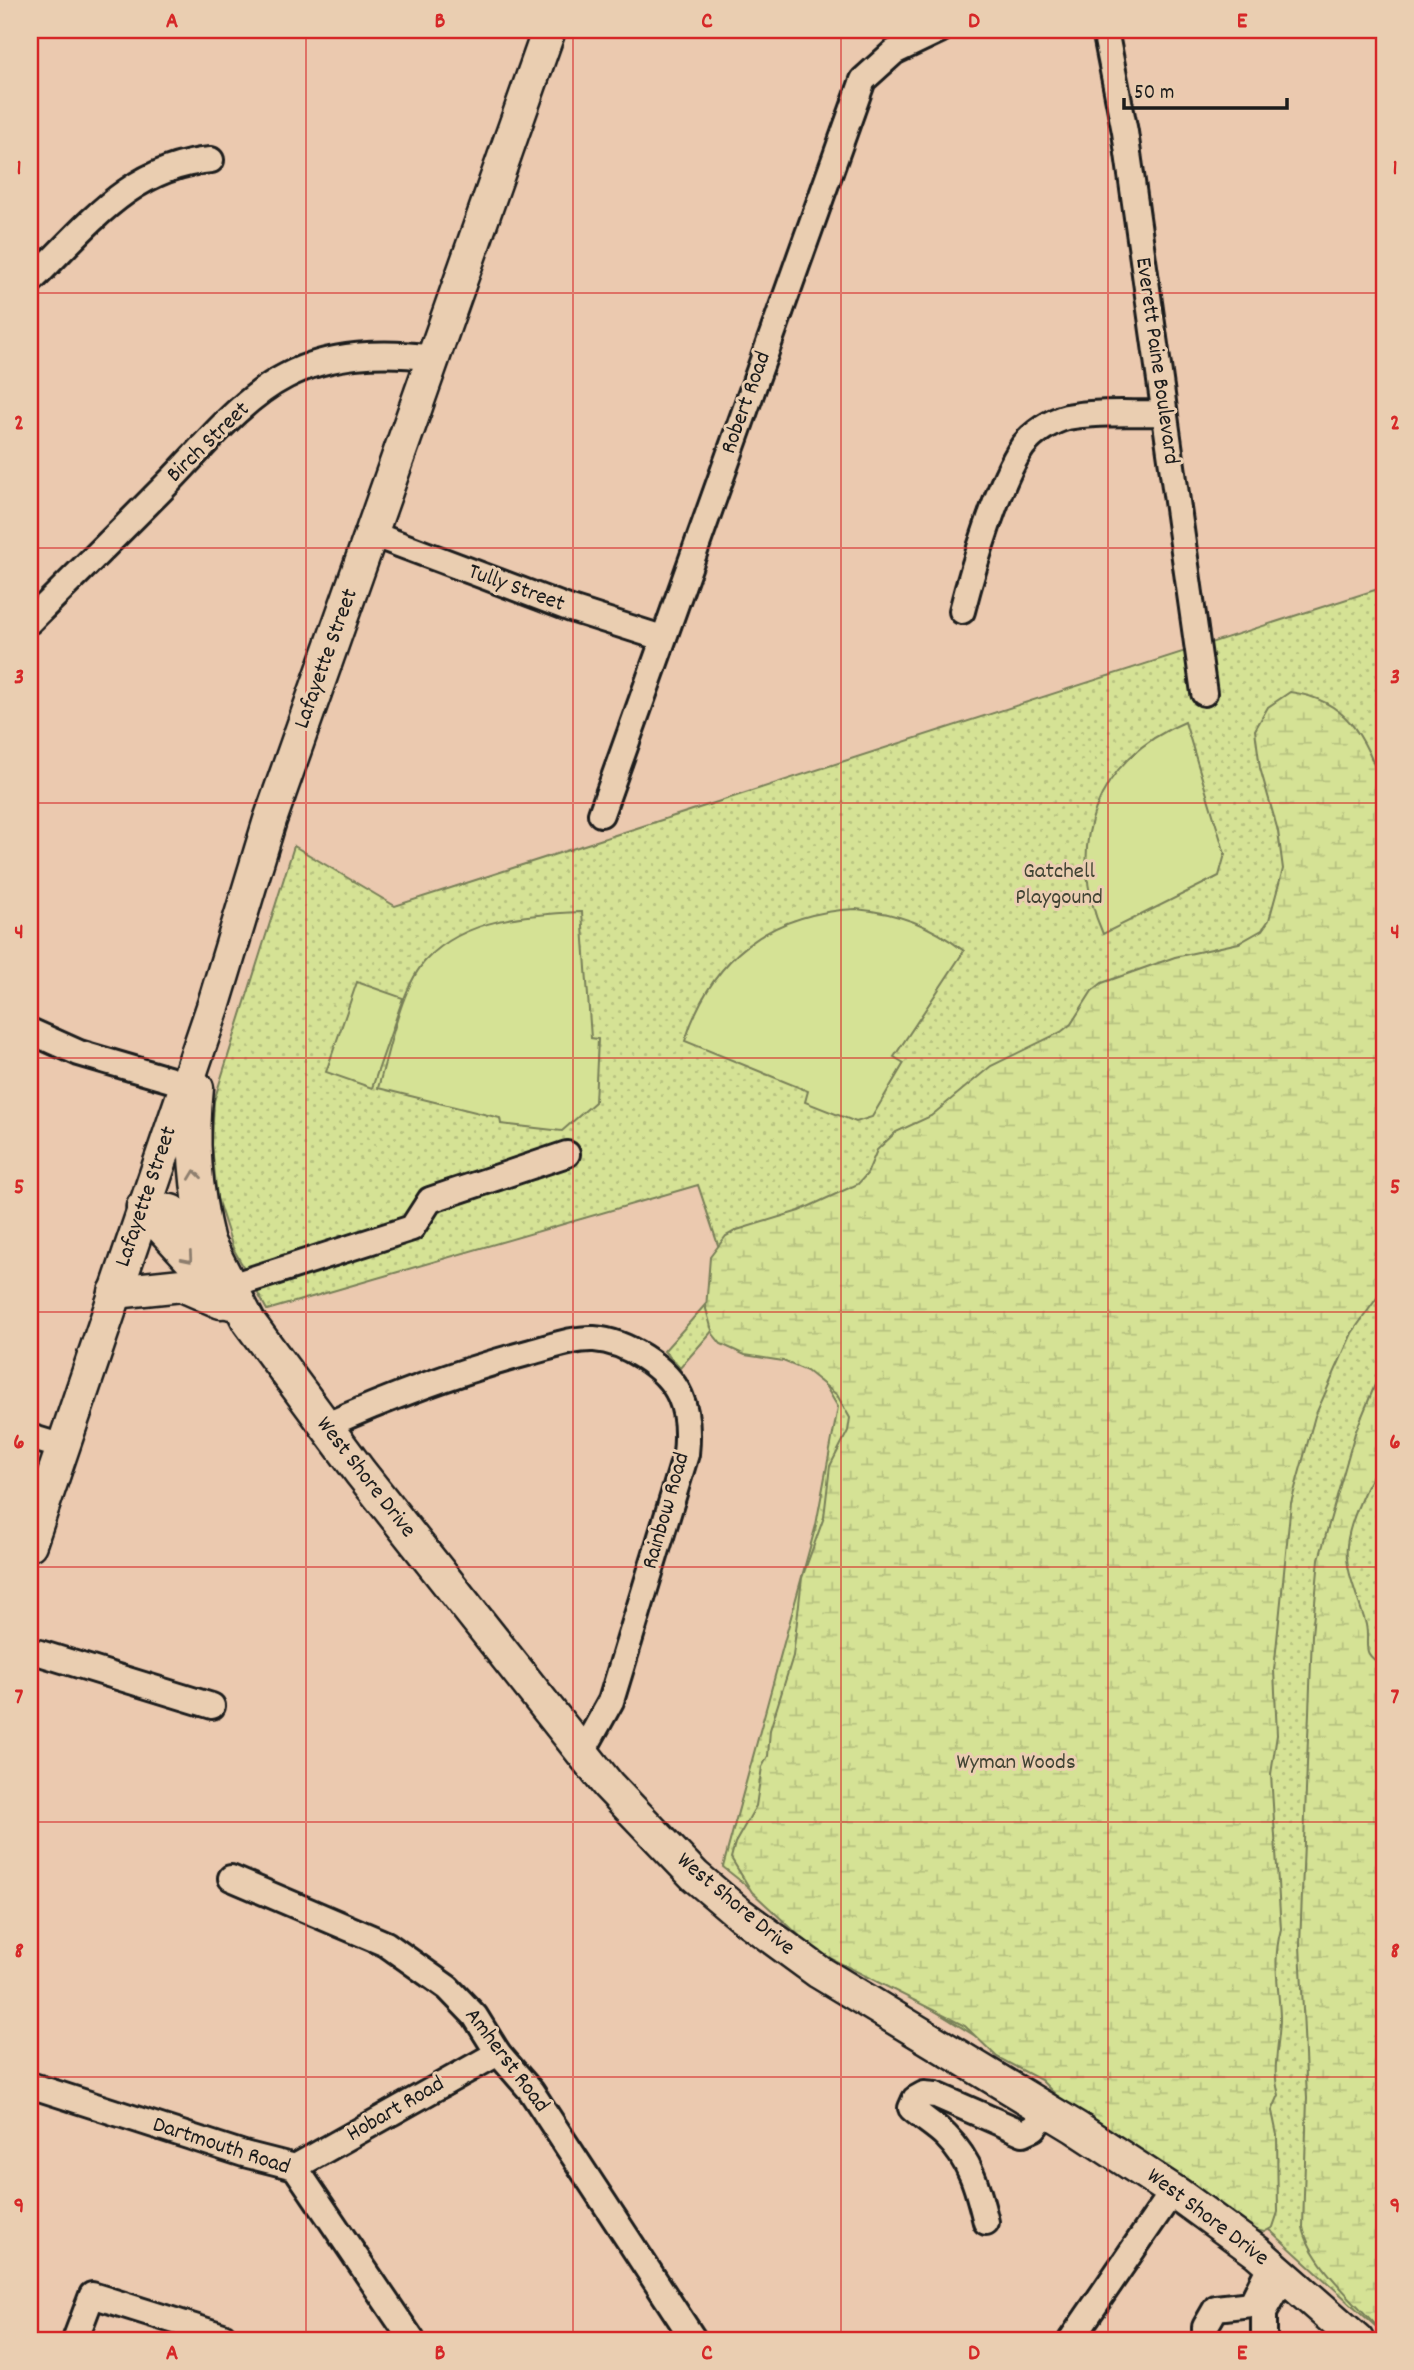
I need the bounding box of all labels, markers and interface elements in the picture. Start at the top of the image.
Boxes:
text: A [166,6,178,39]
text: B [435,6,446,39]
text: C [701,6,713,39]
text: D [968,6,980,39]
text: E [1237,6,1248,39]
scale bar [1124,66,1286,110]
text: 50 m [1134,79,1174,109]
text: 1 [16,153,22,186]
text: 1 [1392,153,1398,186]
street label: Everett Paine Boulevard [1125,255,1187,467]
street label: Robert Road [713,347,781,459]
street label: Birch Street [160,395,258,491]
text: 2 [14,408,24,441]
text: 2 [1390,408,1400,441]
street label: Tully Street [463,556,569,622]
street label: Lafayette Street [286,584,368,734]
text: 3 [14,662,24,695]
text: 3 [1390,662,1400,695]
park label: Gatchell Playgound [1015,856,1103,915]
text: 4 [14,917,24,950]
text: 4 [1390,917,1400,950]
street label: Lafayette Street [108,1122,186,1272]
one-way arrow [188,1169,203,1181]
text: 5 [14,1172,24,1205]
text: 5 [1390,1172,1400,1205]
one-way arrow [180,1250,192,1263]
street label: West Shore Drive [307,1410,423,1546]
text: 6 [13,1427,25,1460]
text: 6 [1389,1427,1401,1460]
street label: Rainbow Road [635,1449,699,1573]
text: 7 [15,1682,24,1715]
text: 7 [1391,1682,1400,1715]
park label: Wyman Woods [956,1747,1076,1780]
street label: West Shore Drive [669,1845,801,1965]
text: 8 [14,1936,24,1969]
text: 8 [1390,1936,1400,1969]
street label: Amherst Road [456,2002,556,2120]
street label: Hobart Road [341,2069,451,2151]
street label: Dartmouth Road [148,2109,294,2185]
street label: West Shore Drive [1139,2161,1275,2275]
text: 9 [14,2191,24,2224]
text: 9 [1390,2191,1400,2224]
text: A [166,2338,178,2370]
text: B [435,2338,446,2370]
text: C [701,2338,713,2370]
text: D [968,2338,980,2370]
text: E [1237,2338,1248,2370]

